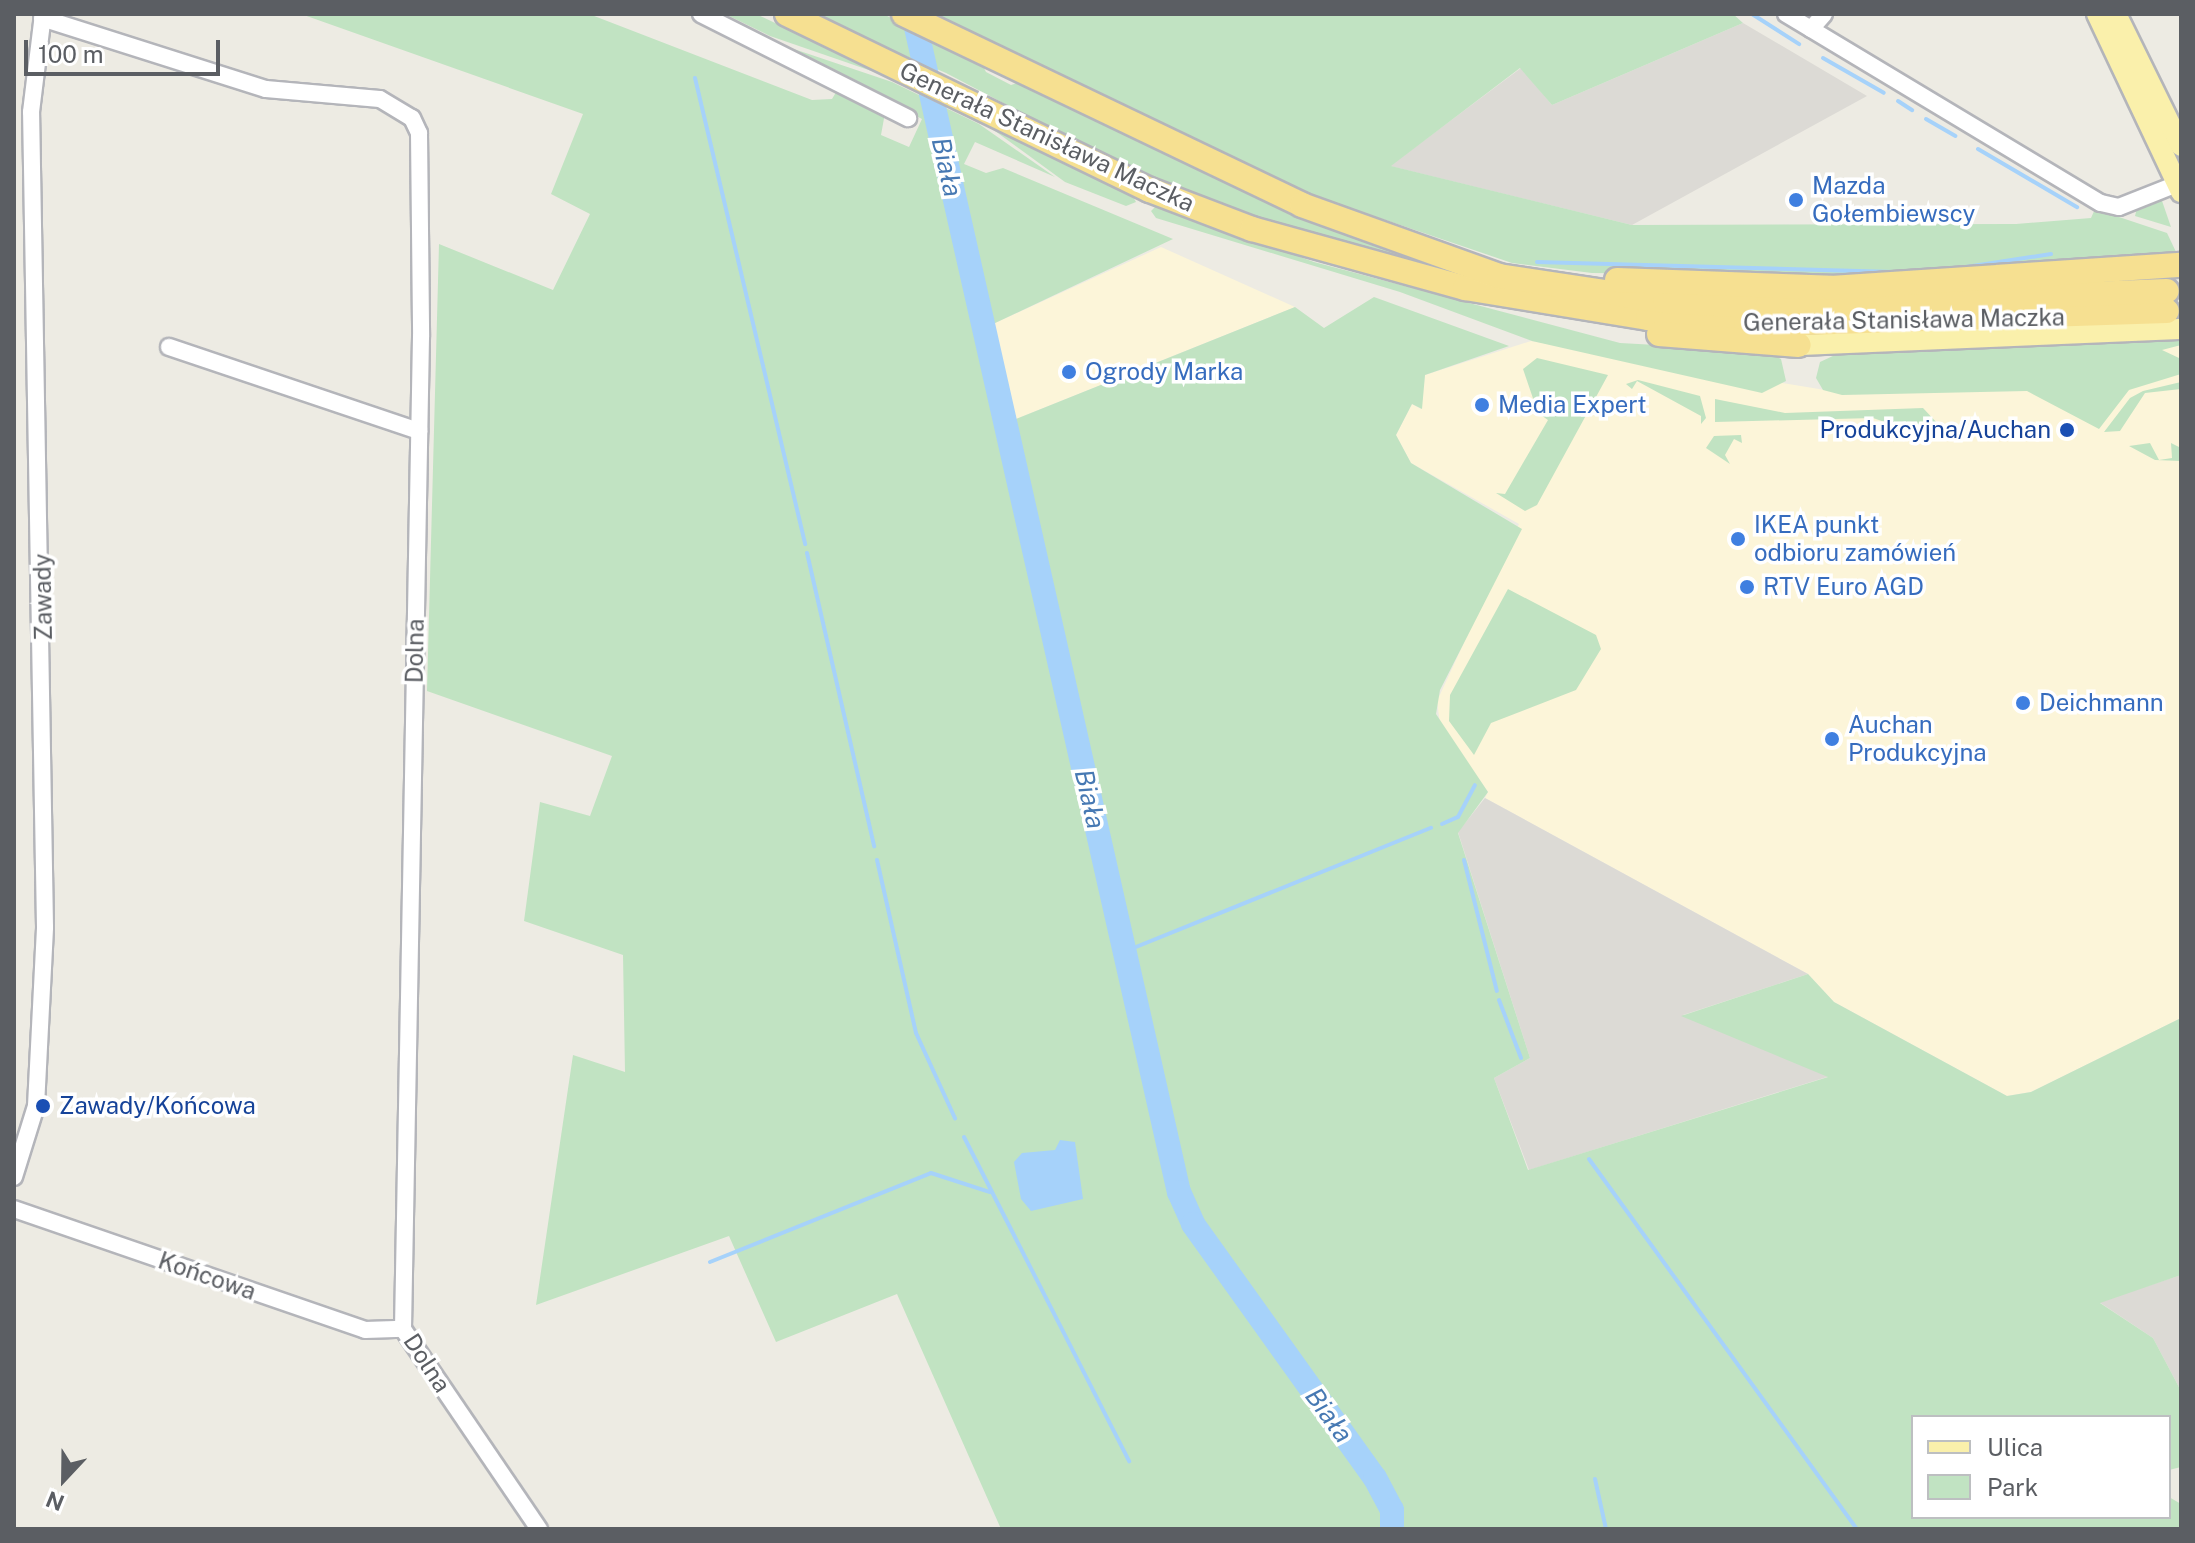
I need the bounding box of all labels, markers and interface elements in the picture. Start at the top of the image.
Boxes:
scale bar [28,24,224,74]
text: 100 m [38,40,104,68]
street label: Generała Stanisława Maczka [895,56,1199,218]
water label: Biała [925,134,969,200]
place label: Mazda Gołembiewscy [1812,172,1975,228]
marker: Mazda Gołembiewscy [1787,191,1805,209]
street label: Generała Stanisława Maczka [1743,303,2065,337]
place label: Ogrody Marka [1085,358,1243,386]
marker: Ogrody Marka [1060,363,1078,381]
place label: Media Expert [1498,391,1647,419]
marker: Media Expert [1473,396,1491,414]
place label: Produkcyjna/Auchan [1819,416,2051,444]
marker: Produkcyjna/Auchan [2058,421,2076,439]
place label: IKEA punkt odbioru zamówień [1754,511,1956,567]
marker: IKEA punkt odbioru zamówień [1729,530,1747,548]
street label: Zawady [28,553,58,641]
place label: RTV Euro AGD [1763,573,1924,601]
marker: RTV Euro AGD [1738,578,1756,596]
street label: Dolna [400,619,430,683]
place label: Deichmann [2039,689,2164,717]
marker: Deichmann [2014,694,2032,712]
place label: Auchan Produkcyjna [1848,711,1987,767]
marker: Auchan Produkcyjna [1823,730,1841,748]
water label: Biała [1068,766,1112,832]
place label: Zawady/Końcowa [59,1092,256,1120]
marker: Zawady/Końcowa [34,1097,52,1115]
street label: Końcowa [154,1246,260,1306]
street label: Dolna [397,1328,457,1398]
water label: Biała [1299,1382,1359,1448]
legend [1911,1415,2171,1519]
text: Ulica [1987,1433,2043,1461]
north arrow [24,1439,104,1519]
text: Park [1987,1473,2038,1501]
text: N [42,1486,68,1517]

